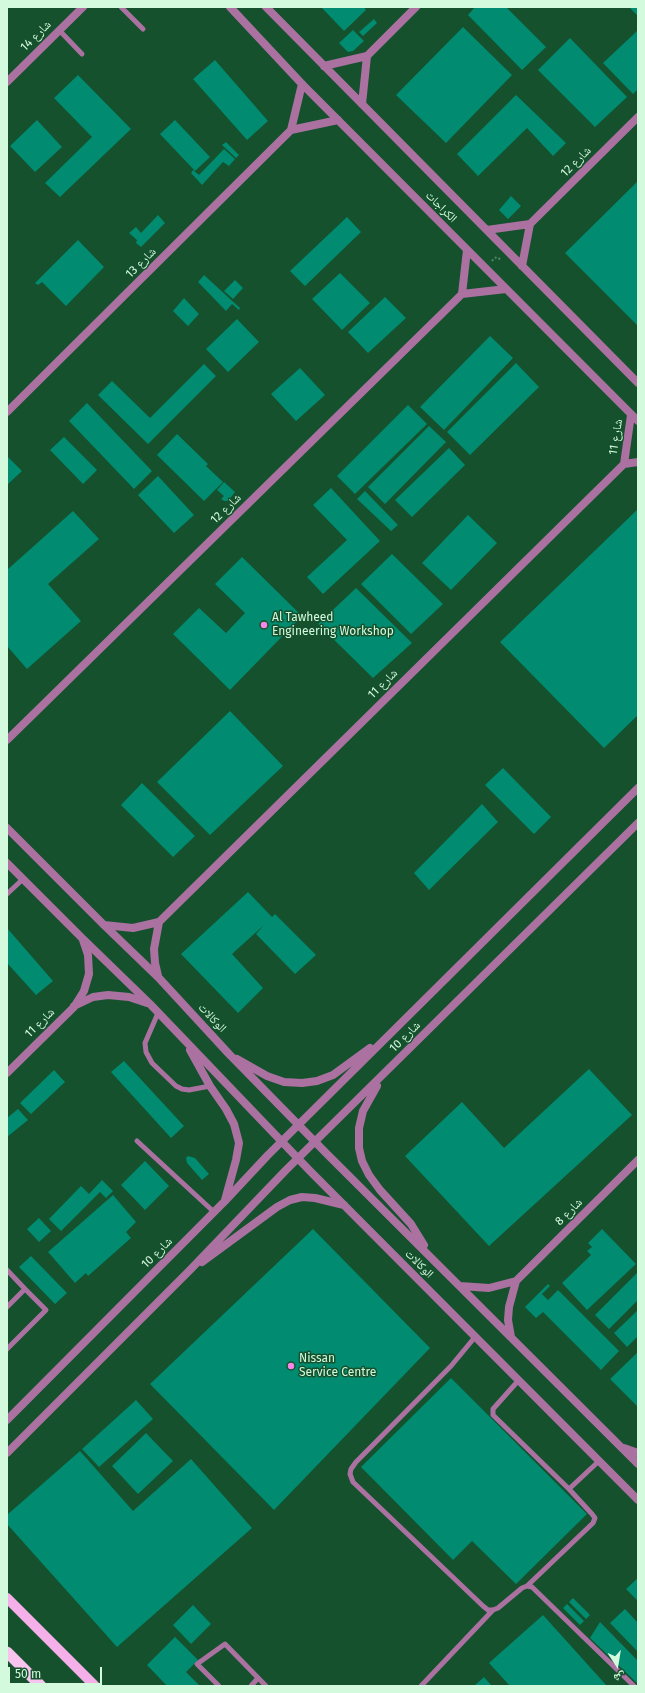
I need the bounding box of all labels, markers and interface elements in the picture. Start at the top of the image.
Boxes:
street label: شارع 14 [18,18,54,54]
street label: شارع 12 [558,144,594,180]
street label: الكراجات [422,188,460,226]
street label: شارع 13 [123,245,159,281]
street label: شارع 11 [606,418,626,456]
street label: شارع 12 [208,491,244,527]
place label: Al Tawheed Engineering Workshop [272,611,394,639]
marker: Al Tawheed Engineering Workshop [259,620,269,630]
street label: شارع 11 [365,666,401,702]
street label: الوكالات [195,1000,229,1036]
street label: شارع 11 [22,1005,58,1041]
street label: شارع 10 [387,1019,423,1055]
street label: شارع 8 [552,1195,586,1229]
street label: شارع 10 [139,1235,175,1271]
street label: الوكالات [402,1247,436,1281]
place label: Nissan Service Centre [299,1352,376,1380]
marker: Nissan Service Centre [286,1361,296,1371]
north arrow [597,1645,637,1685]
scale bar [10,1659,104,1685]
text: 50 m [15,1667,41,1681]
text: ش [613,1670,627,1685]

